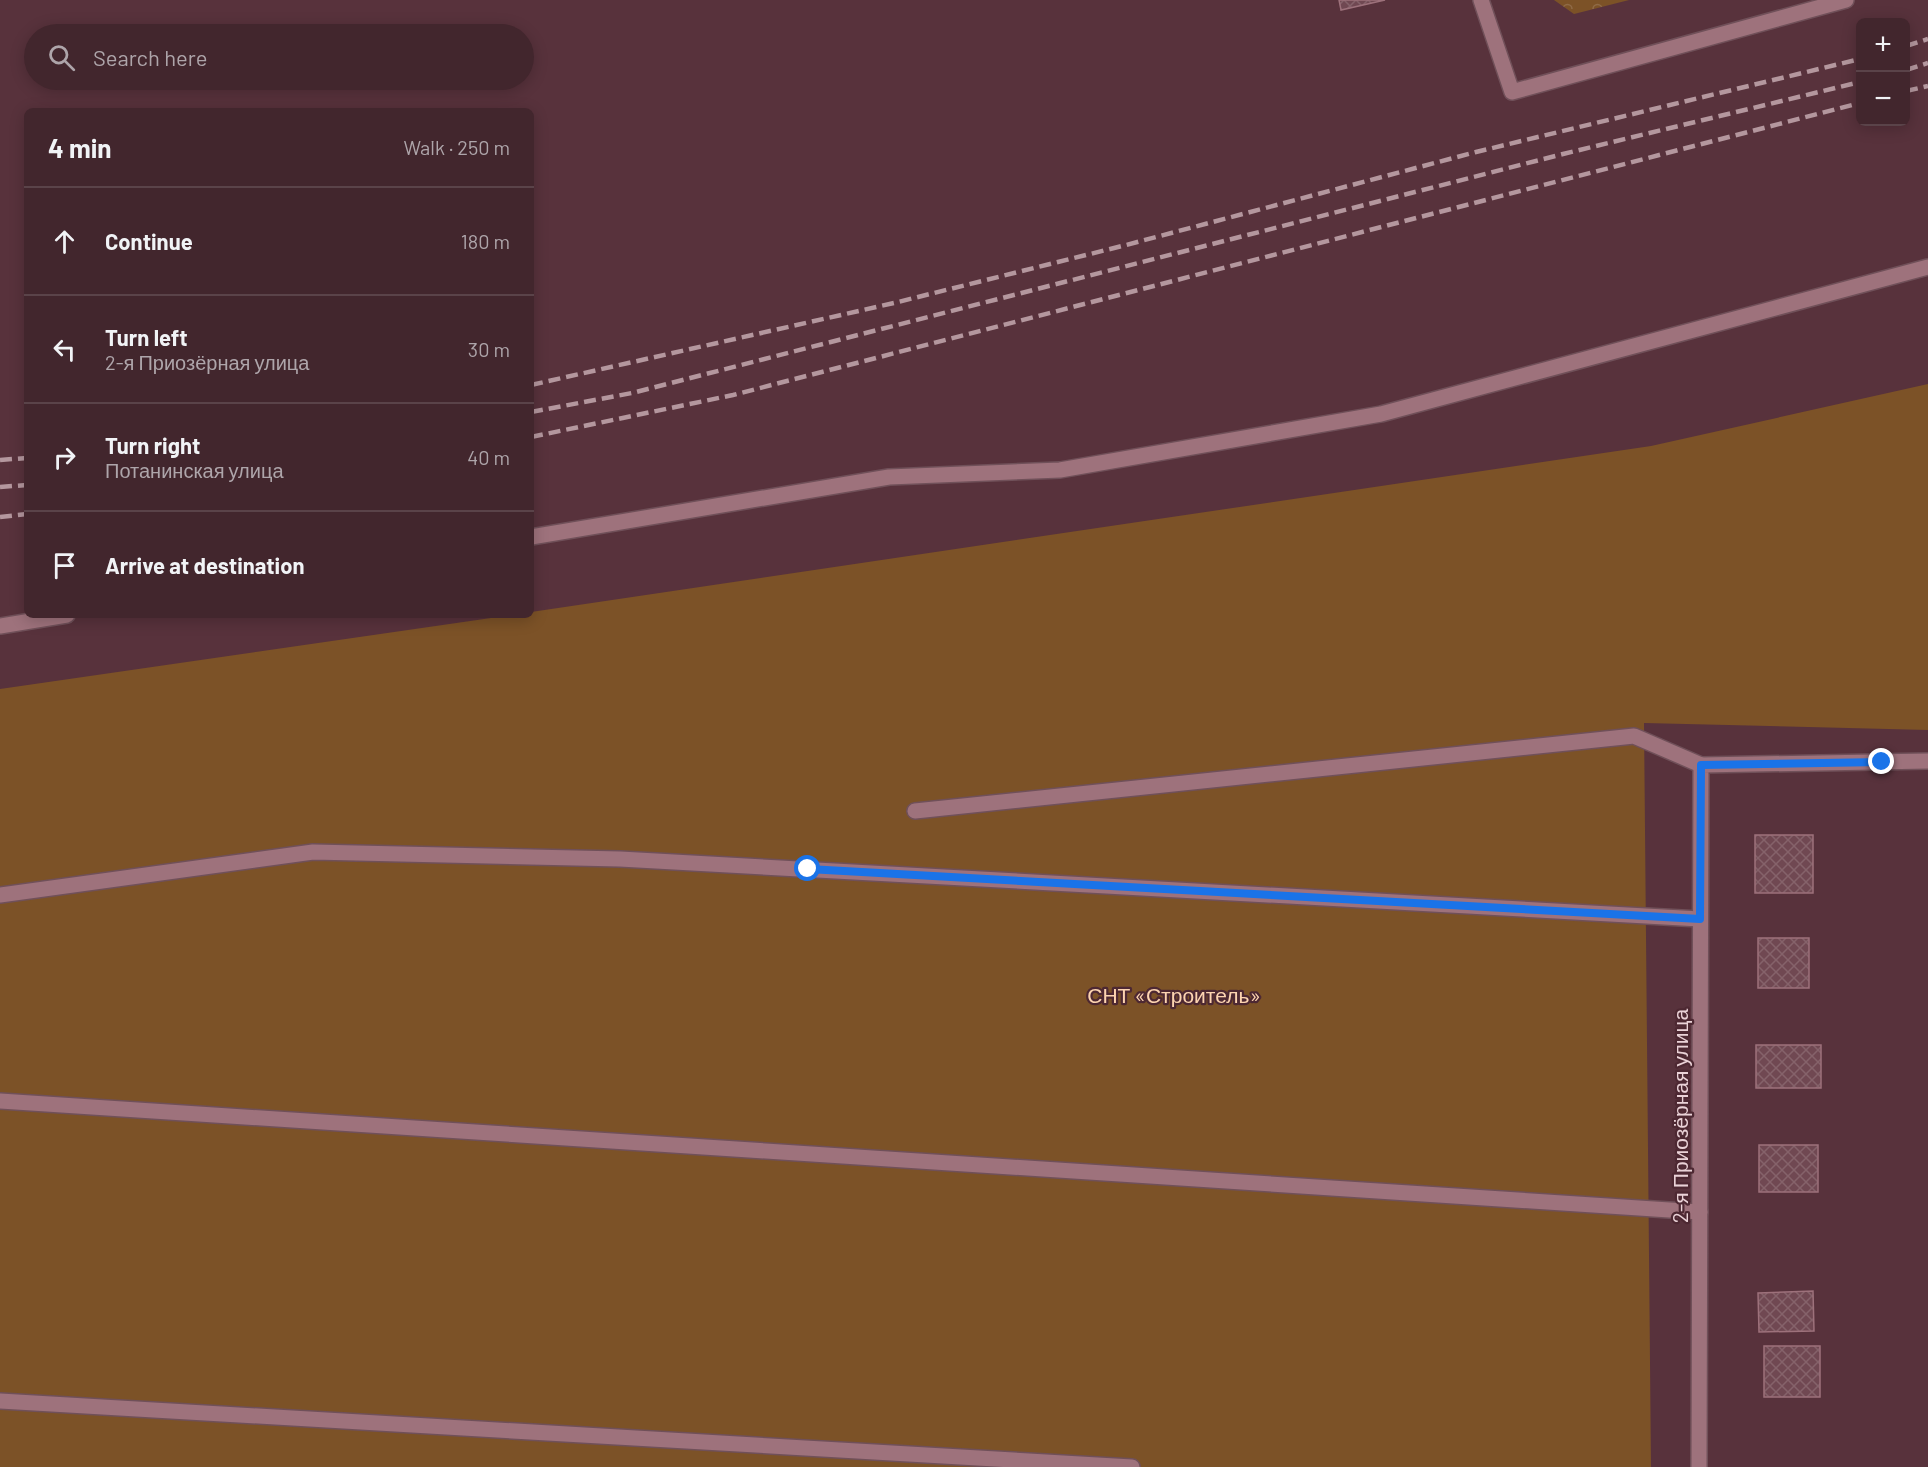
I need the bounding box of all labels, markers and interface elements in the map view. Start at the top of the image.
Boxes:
map controls [1856,18,1910,126]
button: + [1856,18,1910,72]
search box [24,24,534,90]
icon: search [45,41,78,74]
text: Search here [93,44,207,70]
button: − [1856,72,1910,126]
text: 4 min [48,132,112,163]
text: Walk · 250 m [404,135,510,159]
icon: ahead [48,225,81,258]
text: Continue [105,228,193,254]
text: 180 m [461,229,510,253]
text: Turn left [105,324,188,350]
icon: left [48,333,81,366]
text: 30 m [468,337,510,361]
text: 2-я Приозёрная улица [105,350,309,374]
text: Turn right [105,432,200,458]
icon: right [48,441,81,474]
text: 40 m [467,445,510,469]
text: Потанинская улица [105,458,284,482]
icon: arrive [48,549,81,582]
text: Arrive at destination [105,552,304,578]
route end [1868,748,1894,774]
route start [794,855,820,881]
park label: СНТ «Строитель» [1087,982,1261,1007]
street label: 2-я Приозёрная улица [1667,1008,1692,1223]

